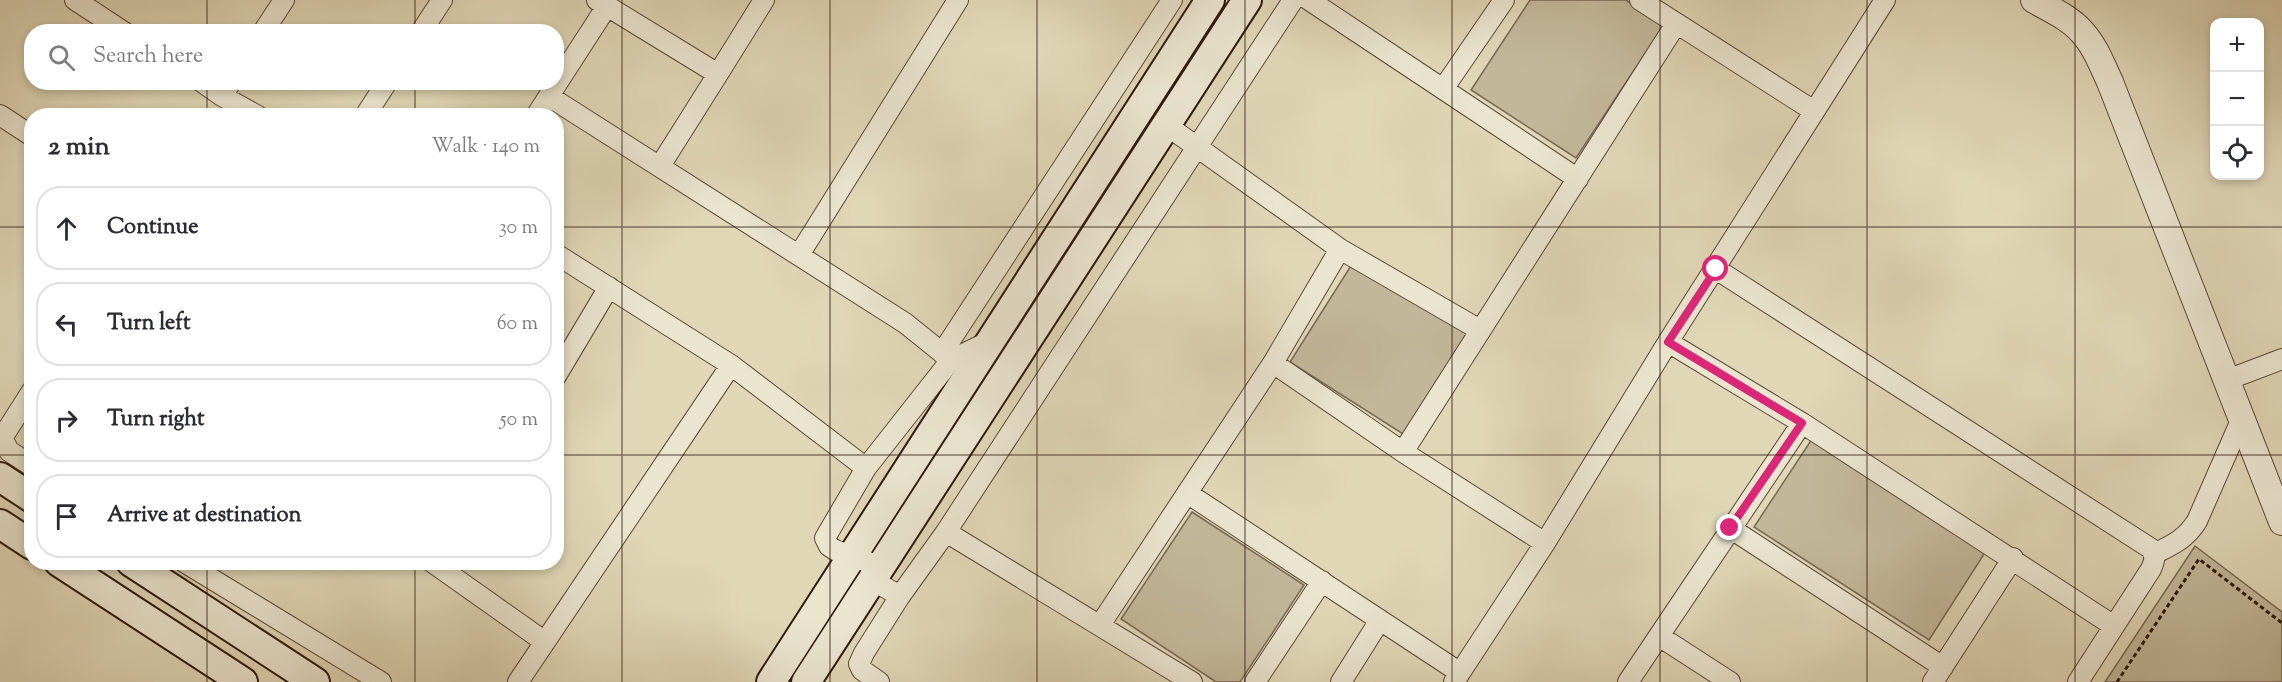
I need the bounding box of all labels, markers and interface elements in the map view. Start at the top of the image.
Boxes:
map controls [2210,18,2264,180]
button: + [2210,18,2264,72]
search box [24,24,564,90]
icon: search [45,41,78,74]
text: Search here [93,41,203,73]
button: − [2210,72,2264,126]
button: locate [2210,126,2264,180]
text: 2 min [48,129,110,166]
text: Walk · 140 m [431,133,540,162]
icon: ahead [50,212,83,245]
text: Continue [107,212,198,244]
text: 30 m [499,214,538,243]
route start [1702,255,1728,281]
icon: left [50,308,83,341]
text: Turn left [107,308,190,340]
text: 60 m [497,310,538,339]
icon: right [50,404,83,437]
text: Turn right [107,404,204,436]
text: 50 m [500,406,538,435]
icon: arrive [50,500,83,533]
text: Arrive at destination [107,500,302,532]
route end [1716,514,1742,540]

